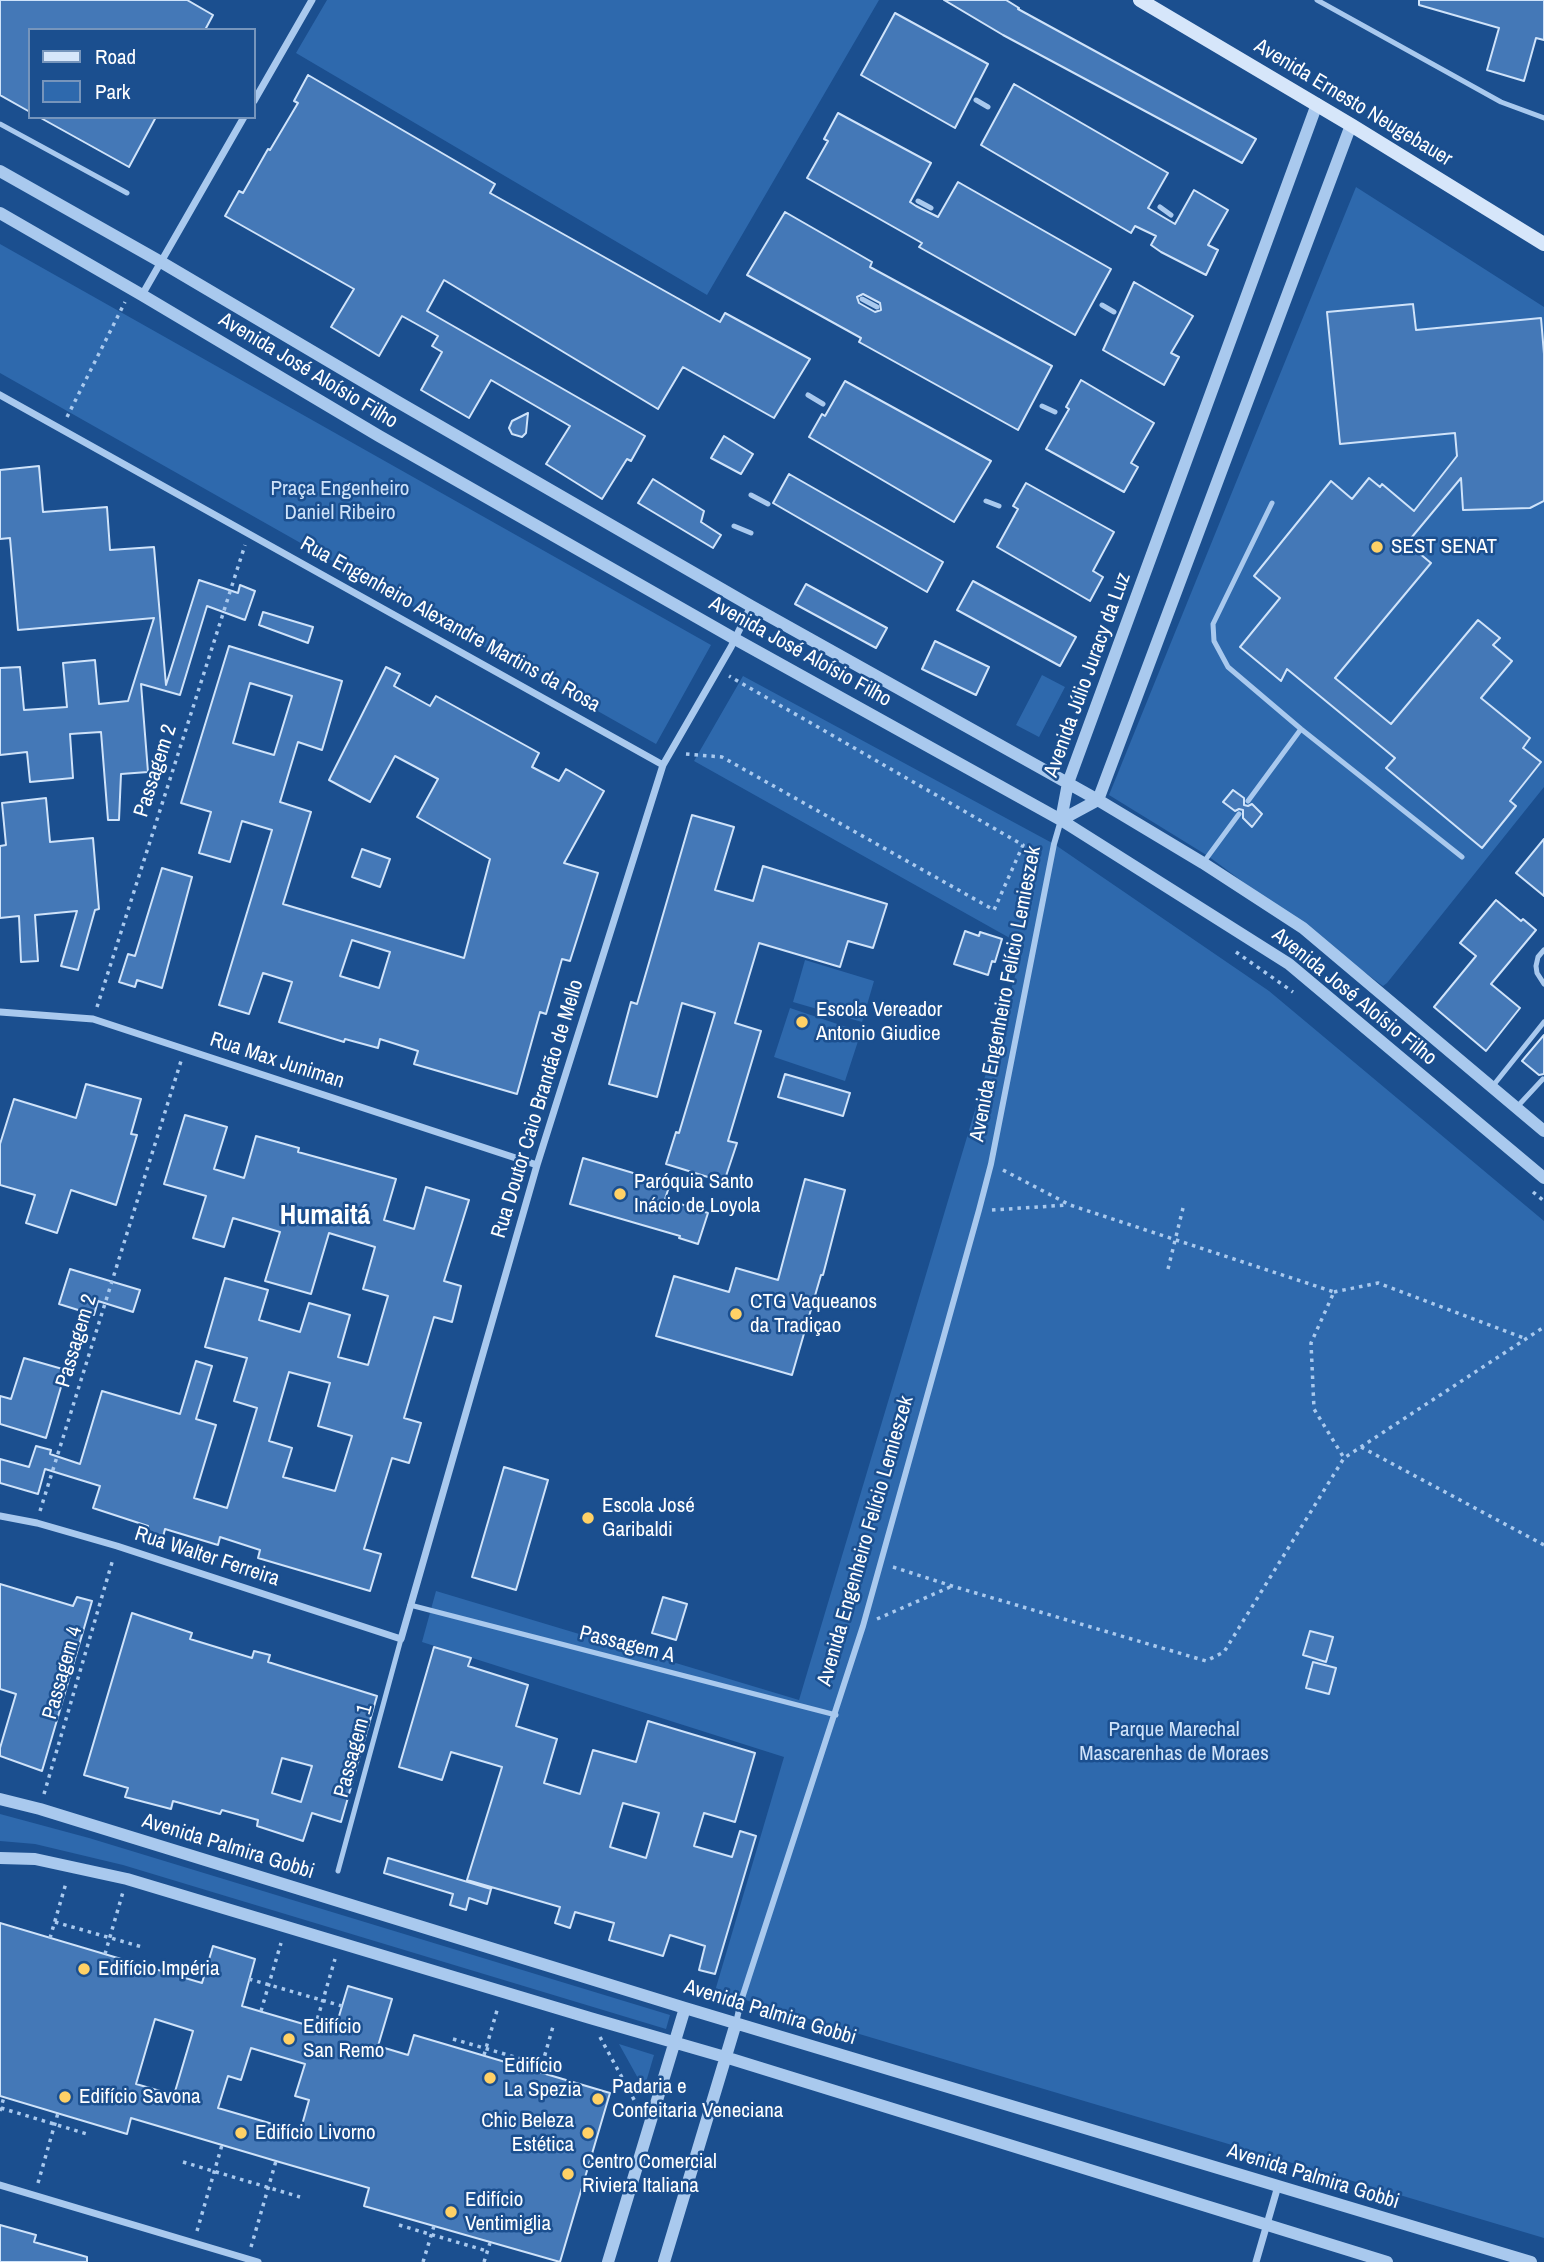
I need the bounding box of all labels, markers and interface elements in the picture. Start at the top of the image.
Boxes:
legend [28,28,256,119]
street label: Avenida Ernesto Neugebauer [1249,34,1457,172]
text: Road [95,42,136,71]
text: Park [95,77,130,106]
street label: Avenida José Aloísio Filho [214,308,402,434]
park label: Praça Engenheiro Daniel Ribeiro [271,476,409,526]
street label: Rua Engenheiro Alexandre Martins da Rosa [296,532,604,718]
place label: SEST SENAT [1391,534,1497,560]
marker: SEST SENAT [1369,539,1385,555]
street label: Avenida Júlio Juracy da Luz [1039,569,1137,781]
street label: Avenida José Aloísio Filho [704,591,896,713]
street label: Passagem 2 [129,722,183,820]
street label: Avenida Engenheiro Felício Lemieszek [965,844,1047,1144]
street label: Avenida José Aloísio Filho [1267,923,1441,1071]
street label: Rua Doutor Caio Brandão de Mello [487,977,589,1241]
place label: Escola Vereador Antonio Giudice [816,997,942,1047]
marker: Escola Vereador Antonio Giudice [794,1014,810,1030]
street label: Rua Max Juniman [207,1027,347,1095]
place label: Paróquia Santo Inácio de Loyola [634,1169,760,1219]
marker: Paróquia Santo Inácio de Loyola [612,1186,628,1202]
district label: Humaitá [280,1199,370,1233]
place label: CTG Vaqueanos da Tradiçao [750,1289,877,1339]
street label: Passagem 2 [51,1292,103,1390]
marker: CTG Vaqueanos da Tradiçao [728,1306,744,1322]
street label: Avenida Engenheiro Felício Lemieszek [812,1393,920,1689]
place label: Escola José Garibaldi [602,1493,695,1543]
marker: Escola José Garibaldi [580,1510,596,1526]
street label: Rua Walter Ferreira [131,1522,283,1592]
street label: Passagem A [577,1621,677,1669]
street label: Passagem 4 [38,1624,88,1722]
street label: Passagem 1 [329,1702,379,1800]
park label: Parque Marechal Mascarenhas de Moraes [1079,1717,1269,1767]
street label: Avenida Palmira Gobbi [139,1809,317,1885]
place label: Edifício Impéria [98,1956,220,1982]
marker: Edifício Impéria [76,1961,92,1977]
street label: Avenida Palmira Gobbi [681,1975,859,2051]
place label: Edifício San Remo [303,2014,384,2064]
marker: Edifício San Remo [281,2031,297,2047]
place label: Edifício La Spezia [504,2053,582,2103]
marker: Edifício La Spezia [482,2070,498,2086]
place label: Padaria e Confeitaria Veneciana [612,2074,783,2124]
place label: Edifício Savona [79,2084,201,2110]
marker: Edifício Savona [57,2089,73,2105]
marker: Padaria e Confeitaria Veneciana [590,2091,606,2107]
place label: Chic Beleza Estética [481,2108,574,2158]
place label: Edifício Livorno [255,2120,376,2146]
marker: Edifício Livorno [233,2125,249,2141]
marker: Chic Beleza Estética [580,2125,596,2141]
street label: Avenida Palmira Gobbi [1224,2139,1402,2215]
place label: Centro Comercial Riviera Italiana [582,2149,717,2199]
marker: Centro Comercial Riviera Italiana [560,2166,576,2182]
place label: Edifício Ventimiglia [465,2187,551,2237]
marker: Edifício Ventimiglia [443,2204,459,2220]

